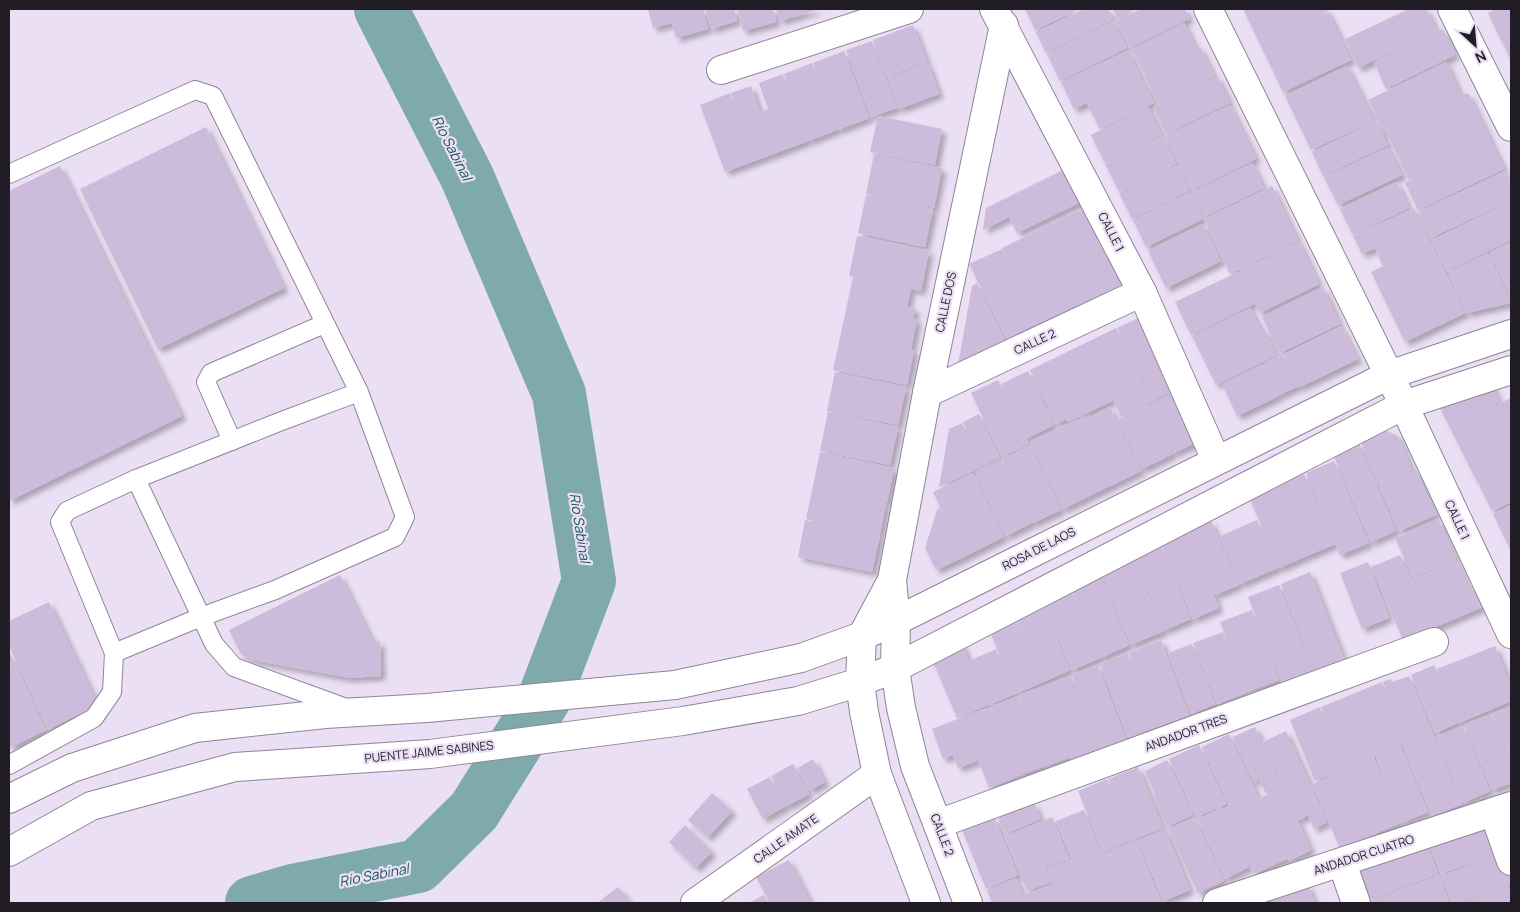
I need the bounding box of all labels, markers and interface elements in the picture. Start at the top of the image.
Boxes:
north arrow [1450,20,1500,70]
text: N [1472,46,1490,68]
water label: Río Sabinal [428,112,478,185]
street label: CALLE 1 [1094,209,1129,254]
street label: CALLE DOS [931,270,960,334]
street label: CALLE 2 [1011,324,1059,359]
water label: Río Sabinal [566,492,596,566]
street label: CALLE 1 [1441,497,1474,542]
street label: ROSA DE LAOS [999,523,1079,574]
street label: ANDADOR TRES [1142,710,1229,755]
street label: PUENTE JAIME SABINES [364,736,494,767]
street label: CALLE AMATE [750,810,822,867]
street label: CALLE 2 [927,811,958,859]
street label: ANDADOR CUATRO [1311,830,1417,879]
water label: Río Sabinal [337,858,412,891]

